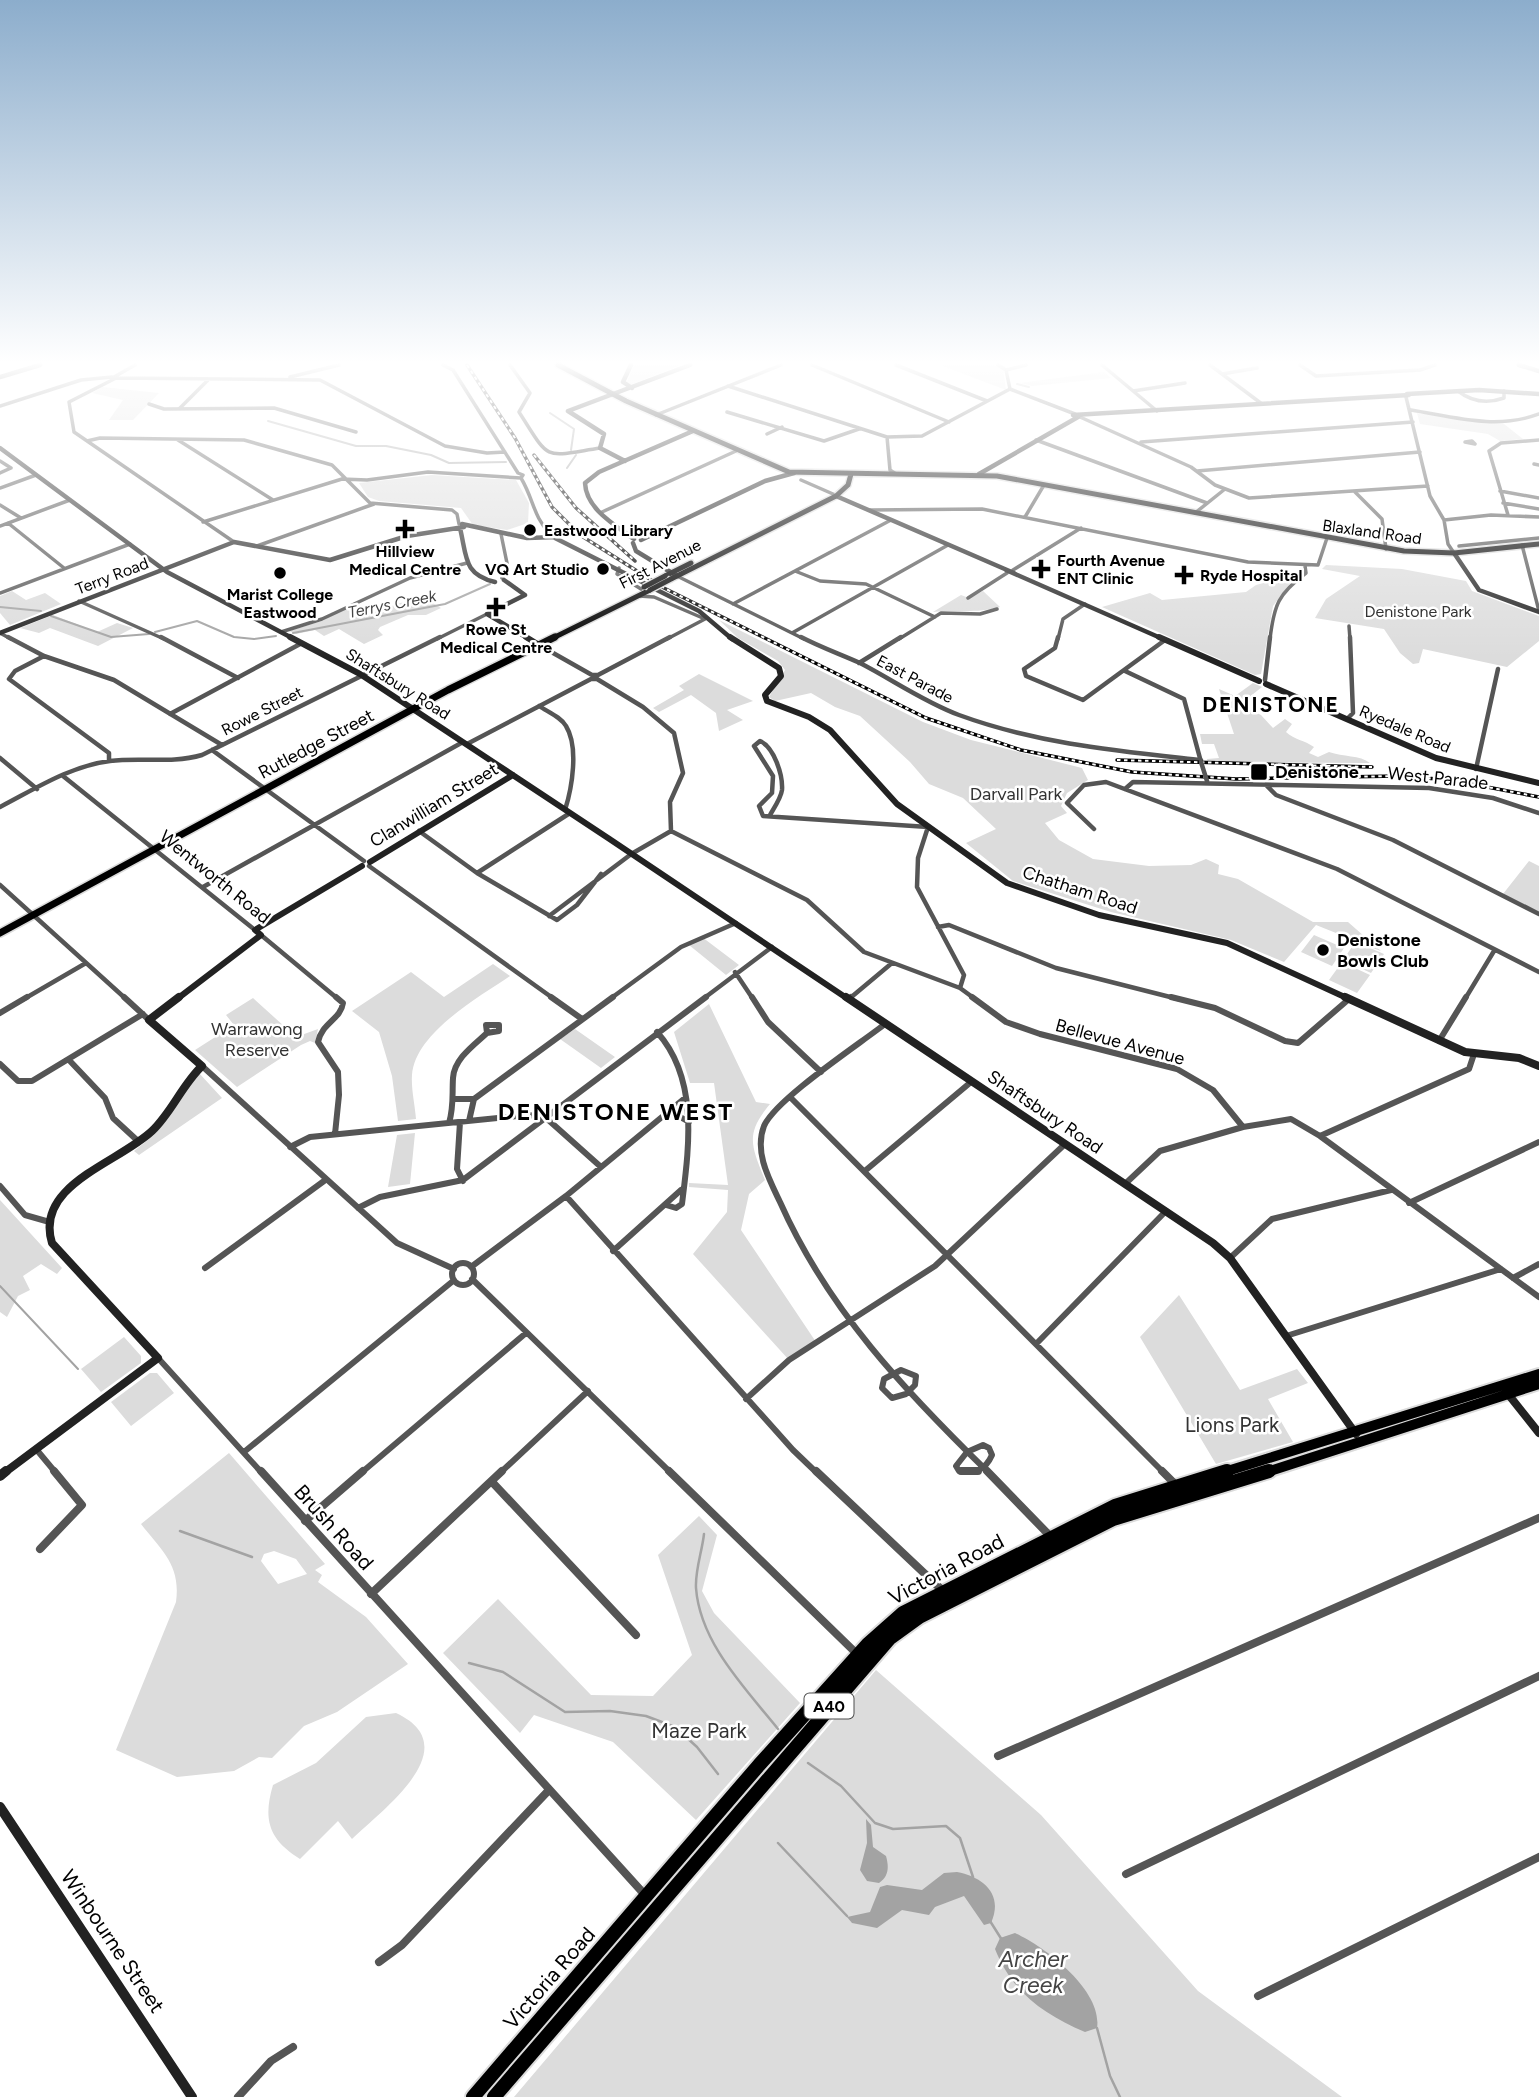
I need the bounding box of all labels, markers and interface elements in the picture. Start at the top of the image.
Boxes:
street label: Blaxland Road [1321,516,1423,548]
marker: Hillview Medical Centre [395,519,415,539]
place label: Eastwood Library [544,521,674,540]
marker: Eastwood Library [522,522,538,538]
street label: First Avenue [616,535,704,593]
place label: Hillview Medical Centre [349,542,461,579]
place label: Fourth Avenue ENT Clinic [1057,551,1165,588]
street label: Terry Road [73,553,151,599]
marker: Fourth Avenue ENT Clinic [1031,559,1051,579]
place label: VQ Art Studio [485,560,589,579]
marker: VQ Art Studio [595,561,611,577]
marker: Marist College Eastwood [272,565,288,581]
marker: Ryde Hospital [1174,565,1194,585]
place label: Ryde Hospital [1200,566,1303,585]
place label: Marist College Eastwood [227,585,333,622]
water label: Terrys Creek [346,586,439,622]
marker: Rowe St Medical Centre [486,597,506,617]
park label: Denistone Park [1364,602,1472,621]
place label: Rowe St Medical Centre [440,620,552,657]
street label: Shaftsbury Road [342,644,454,724]
street label: East Parade [873,651,957,707]
street label: Rowe Street [218,682,306,740]
district label: DENISTONE [1202,692,1340,717]
street label: Ryedale Road [1356,701,1454,757]
street label: Rutledge Street [254,704,378,784]
street label: Clanwilliam Street [366,758,502,852]
place label: Denistone [1275,761,1359,783]
marker: Denistone [1249,762,1269,782]
street label: West Parade [1387,762,1490,794]
park label: Darvall Park [970,783,1063,805]
street label: Wentworth Road [155,826,275,928]
street label: Chatham Road [1020,861,1140,919]
place label: Denistone Bowls Club [1337,929,1429,972]
marker: Denistone Bowls Club [1315,942,1331,958]
street label: Bellevue Avenue [1053,1014,1187,1070]
park label: Warrawong Reserve [211,1018,303,1061]
street label: Shaftsbury Road [983,1065,1107,1159]
district label: DENISTONE WEST [498,1097,734,1126]
park label: Lions Park [1185,1412,1280,1437]
street label: Brush Road [289,1479,379,1575]
street label: Victoria Road [884,1528,1008,1610]
road number: A40 [804,1694,854,1718]
park label: Maze Park [651,1718,748,1743]
street label: Winbourne Street [56,1865,170,2017]
street label: Victoria Road [498,1922,600,2034]
water label: Archer Creek [997,1945,1069,1999]

